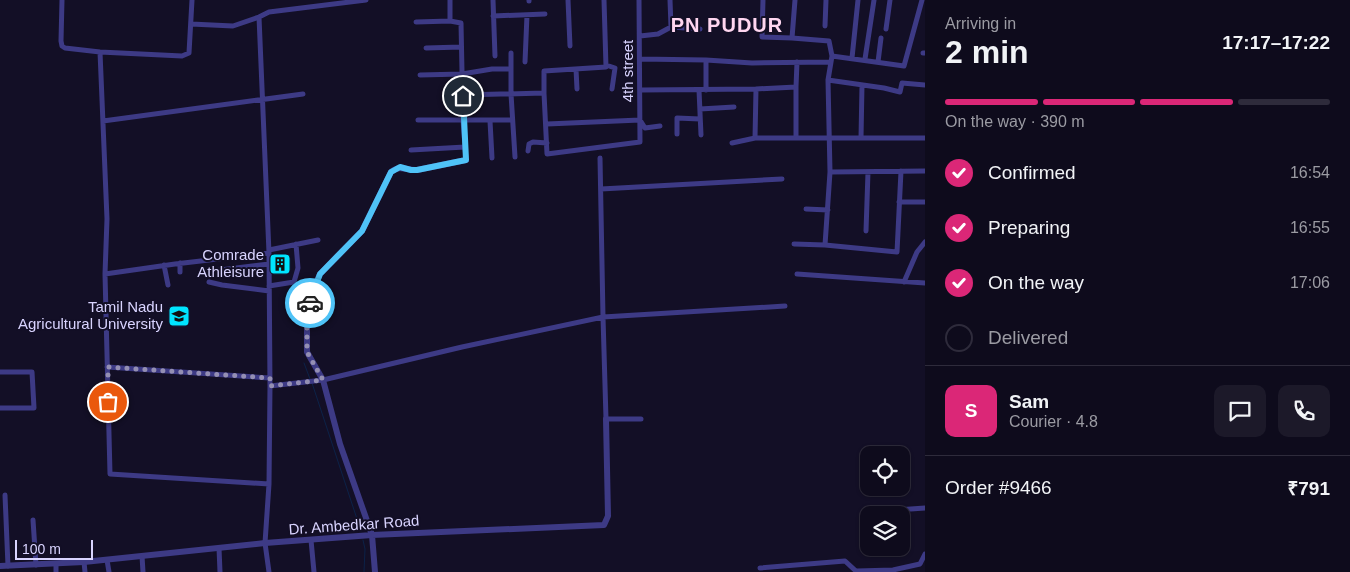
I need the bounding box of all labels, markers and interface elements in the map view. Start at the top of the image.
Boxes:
district label: PN PUDUR [671,14,783,36]
text: Arriving in [945,15,1016,32]
text: 17:17–17:22 [1222,32,1330,53]
text: 2 min [945,34,1029,70]
street label: 4th street [619,39,636,102]
pin [442,75,484,117]
icon: home [449,82,477,110]
text: On the way · 390 m [945,113,1085,130]
icon: check [945,159,973,187]
text: Confirmed [988,162,1076,183]
text: 16:54 [1290,164,1330,181]
icon: check [945,214,973,242]
text: Preparing [988,217,1070,238]
text: 16:55 [1290,219,1330,236]
place label: Comrade Athleisure [197,246,264,280]
building icon: Comrade Athleisure [268,252,292,276]
icon: check [945,269,973,297]
text: On the way [988,272,1084,293]
text: 17:06 [1290,274,1330,291]
courier [285,278,335,328]
icon: car [296,289,324,317]
place label: Tamil Nadu Agricultural University [18,298,163,332]
school or university icon: Tamil Nadu Agricultural University [167,304,191,328]
text: Delivered [988,327,1068,348]
pin [87,381,129,423]
button: chat [1214,385,1266,437]
button: phone [1278,385,1330,437]
icon: bag [94,388,122,416]
text: Sam [1009,391,1049,412]
text: S [965,400,977,421]
text: Courier · 4.8 [1009,413,1098,430]
map controls [860,446,910,556]
button: locate [860,446,910,496]
text: Order #9466 [945,477,1052,498]
text: ₹791 [1287,478,1330,499]
button: layers [860,506,910,556]
street label: Dr. Ambedkar Road [288,511,420,538]
scale bar [15,537,92,560]
text: 100 m [22,541,61,557]

